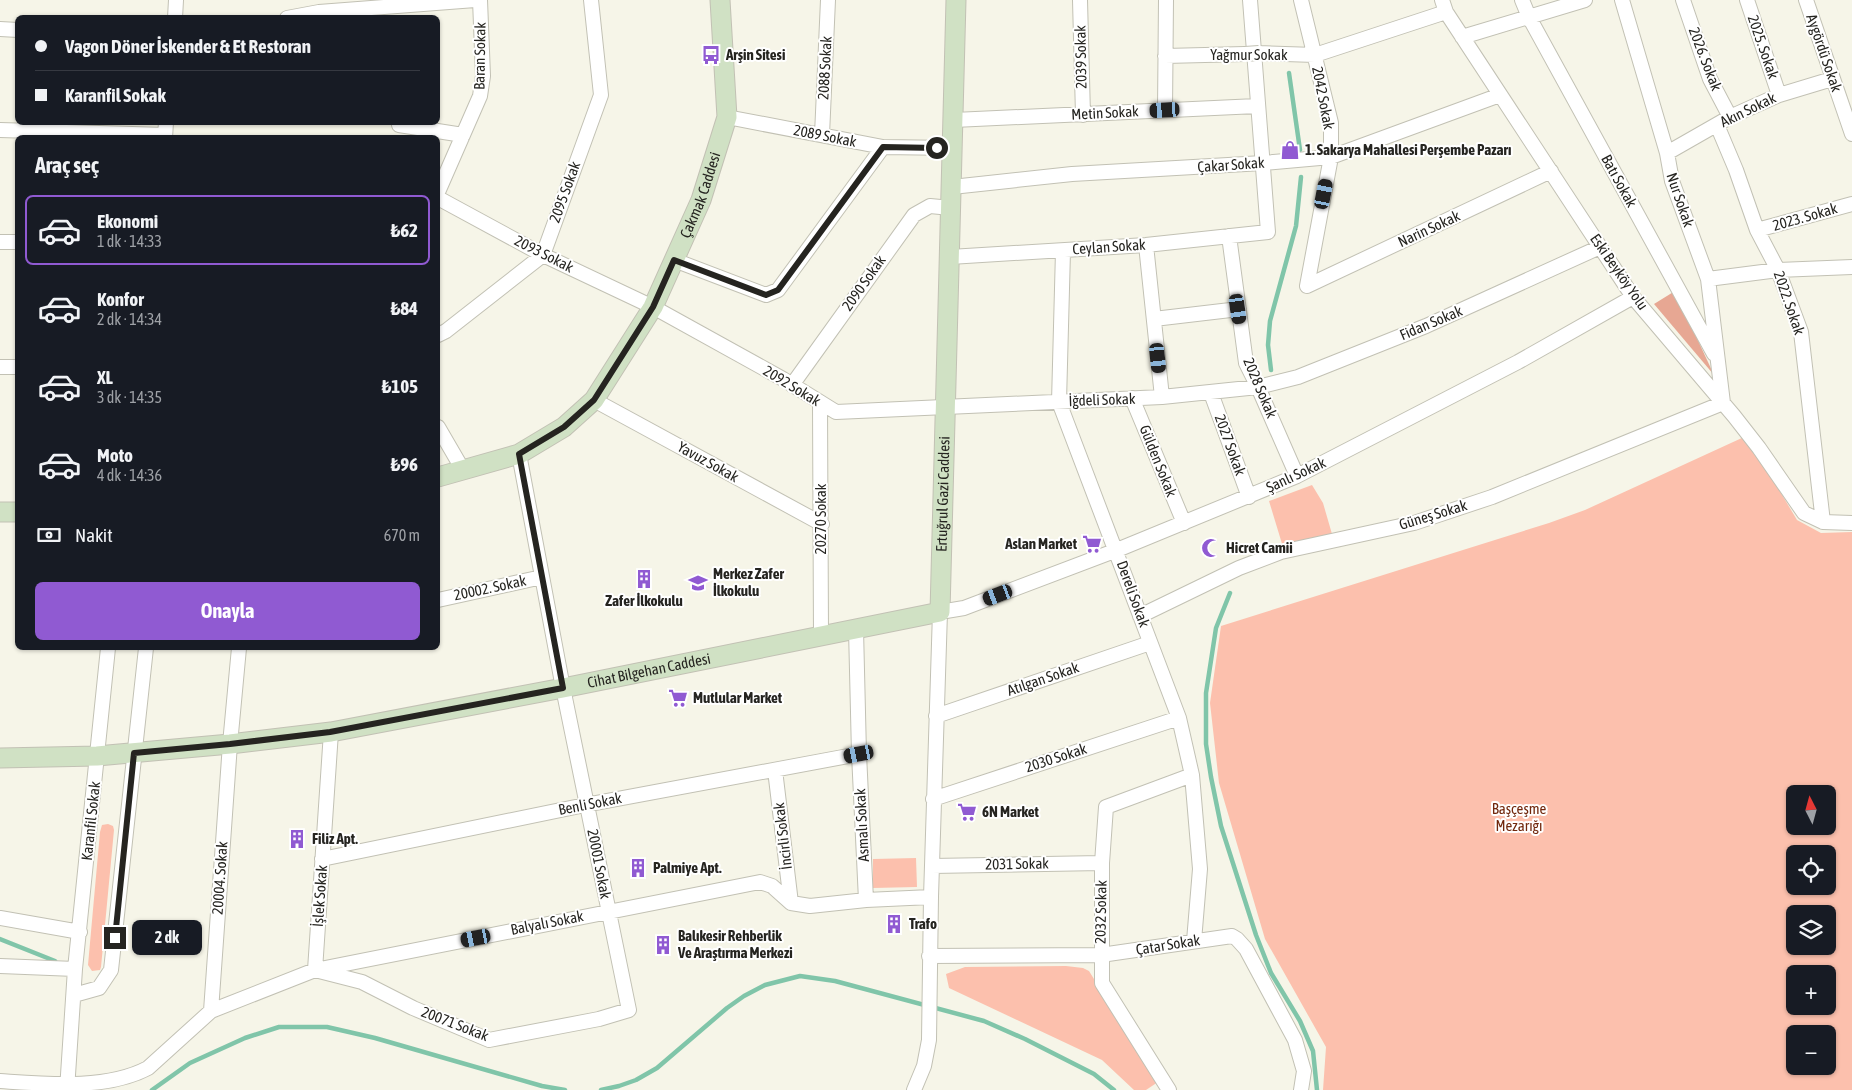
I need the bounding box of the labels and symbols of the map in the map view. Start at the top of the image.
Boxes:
street label: Aygördü Sokak [1803,12,1846,94]
street label: 2025. Sokak [1745,13,1782,81]
street label: Baran Sokak [470,21,489,90]
street label: 2039 Sokak [1071,25,1090,89]
street label: 2026. Sokak [1686,25,1725,93]
street label: 2088 Sokak [814,35,835,100]
bus stop icon: Arşin Sitesi [700,44,722,66]
place label: Arşin Sitesi [725,46,785,63]
street label: Yağmur Sokak [1210,46,1288,63]
street label: 2042 Sokak [1309,65,1338,131]
street label: Akın Sokak [1717,89,1779,130]
street label: Metin Sokak [1071,102,1140,123]
car [1149,102,1180,118]
street label: 2089 Sokak [792,121,858,150]
route start [926,137,948,159]
shop icon: 1. Sakarya Mahallesi Perşembe Pazarı [1279,139,1301,161]
place label: 1. Sakarya Mahallesi Perşembe Pazarı [1305,141,1511,158]
street label: Çakmak Caddesi [676,150,724,240]
street label: Batı Sokak [1598,152,1641,210]
street label: Çakar Sokak [1197,154,1266,175]
street label: 2095 Sokak [546,159,584,225]
street label: Nur Sokak [1663,171,1698,230]
car [1313,178,1334,210]
street label: 2023. Sokak [1771,199,1840,234]
street label: Narin Sokak [1395,207,1463,250]
street label: Eski Beyköy Yolu [1587,230,1652,313]
street label: 2093 Sokak [512,232,577,276]
street label: Ceylan Sokak [1072,235,1147,258]
street label: 2090 Sokak [838,251,889,314]
street label: 2022. Sokak [1771,269,1808,337]
car [1228,293,1247,325]
street label: Fidan Sokak [1397,302,1465,343]
car [1148,342,1167,374]
street label: 2028 Sokak [1240,355,1281,421]
street label: 2092 Sokak [761,362,824,409]
street label: İğdeli Sokak [1068,390,1136,409]
street label: 2027 Sokak [1212,412,1250,478]
street label: Gülden Sokak [1136,422,1181,500]
street label: Ertuğrul Gazi Caddesi [933,436,953,552]
street label: Yavuz Sokak [675,438,742,485]
street label: Şanlı Sokak [1263,453,1329,496]
street label: 20270 Sokak [812,483,829,554]
street label: Güneş Sokak [1397,496,1469,533]
supermarket icon: Aslan Market [1081,533,1103,555]
place label: Aslan Market [1004,535,1078,552]
mosque icon: Hicret Camii [1200,537,1222,559]
place label: Hicret Camii [1226,539,1293,556]
street label: Dereli Sokak [1114,558,1153,630]
place label: Merkez Zafer İlkokulu [713,565,785,599]
building icon: Zafer İlkokulu [633,568,655,590]
street label: 20002. Sokak [452,571,528,603]
school or university icon: Merkez Zafer İlkokulu [687,572,709,594]
car [981,583,1014,607]
place label: Zafer İlkokulu [605,592,683,609]
street label: Cihat Bilgehan Caddesi [586,649,712,691]
street label: Atılgan Sokak [1005,658,1081,699]
supermarket icon: Mutlular Market [667,687,689,709]
place label: Mutlular Market [693,689,783,706]
street label: 2030 Sokak [1023,739,1089,775]
car [842,744,875,764]
street label: Karanfil Sokak [78,780,103,861]
north arrow [1786,785,1836,835]
street label: Asmalı Sokak [851,788,872,862]
street label: Benli Sokak [557,789,623,818]
park label: Başçeşme Mezarığı [1492,800,1547,834]
street label: İncirli Sokak [770,801,795,871]
supermarket icon: 6N Market [956,801,978,823]
place label: 6N Market [982,803,1040,820]
building icon: Filiz Apt. [286,828,308,850]
street label: 20001 Sokak [584,828,615,901]
place label: Filiz Apt. [312,830,358,847]
street label: 20004. Sokak [208,840,231,915]
street label: 2031 Sokak [985,854,1049,873]
building icon: Palmiye Apt. [627,857,649,879]
place label: Palmiye Apt. [653,859,722,876]
street label: İşlek Sokak [309,864,330,927]
street label: 2032 Sokak [1091,880,1110,944]
street label: Balyalı Sokak [509,907,585,938]
building icon: Trafo [883,913,905,935]
place label: Trafo [909,915,937,932]
callout: 2 dk [132,920,202,956]
route end [104,927,126,949]
place label: Balıkesir Rehberlik Ve Araştırma Merkezi [677,927,793,961]
car [459,928,492,948]
street label: Çatar Sokak [1134,931,1202,958]
building icon: Balıkesir Rehberlik Ve Araştırma Merkezi [652,934,674,956]
street label: 20071 Sokak [419,1003,492,1044]

